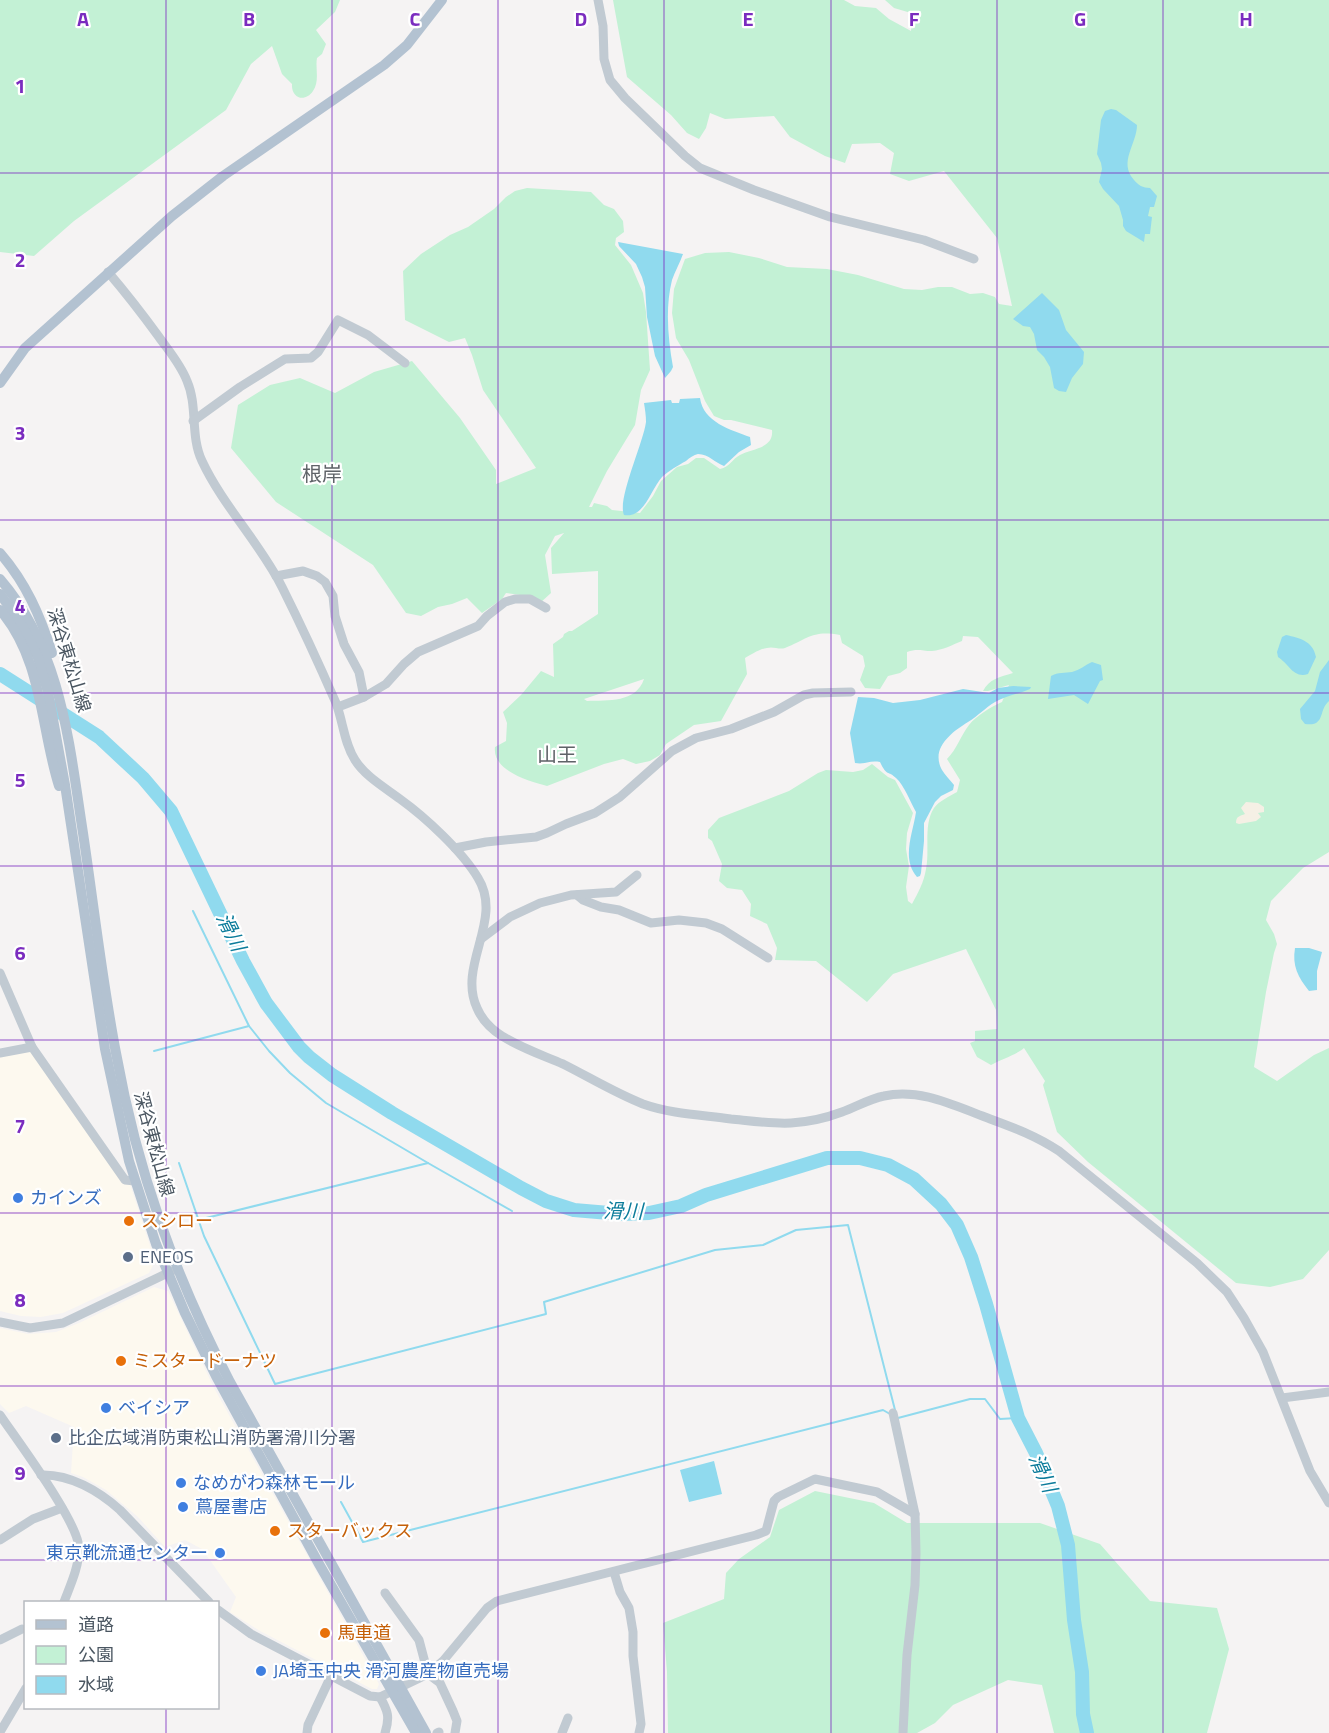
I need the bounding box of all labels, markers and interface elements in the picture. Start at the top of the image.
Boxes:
text: A [77,3,89,34]
text: B [243,3,255,34]
text: C [410,3,421,34]
text: D [575,3,587,34]
text: E [742,3,754,34]
text: F [909,3,920,34]
text: G [1074,3,1086,34]
text: H [1239,3,1253,34]
text: 1 [14,70,26,101]
text: 2 [14,244,26,275]
text: 3 [14,417,26,448]
district label: 根岸 [302,458,342,489]
text: 4 [14,590,26,621]
street label: 深谷東松山線 [41,604,98,715]
district label: 山王 [537,739,577,770]
text: 5 [14,764,26,795]
water label: 滑川 [209,907,255,958]
text: 6 [14,937,26,968]
street label: 深谷東松山線 [127,1088,181,1200]
text: 7 [14,1110,26,1141]
place label: カインズ [30,1184,102,1211]
marker: カインズ [11,1191,25,1205]
water label: 滑川 [603,1195,645,1226]
place label: スシロー [141,1207,213,1234]
marker: スシロー [122,1214,136,1228]
place label: ENEOS [140,1243,194,1270]
marker: ENEOS [121,1250,135,1264]
text: 8 [14,1284,26,1315]
place label: ミスタードーナツ [133,1347,277,1374]
marker: ミスタードーナツ [114,1354,128,1368]
place label: ベイシア [118,1394,190,1421]
marker: ベイシア [99,1401,113,1415]
place label: 比企広域消防東松山消防署滑川分署 [68,1424,356,1451]
marker: 比企広域消防東松山消防署滑川分署 [49,1431,63,1445]
water label: 滑川 [1021,1448,1067,1499]
text: 9 [14,1457,26,1488]
place label: なめがわ森林モール [193,1469,355,1496]
marker: なめがわ森林モール [174,1476,188,1490]
place label: 蔦屋書店 [195,1493,267,1520]
marker: 蔦屋書店 [176,1500,190,1514]
place label: スターバックス [287,1517,412,1544]
marker: スターバックス [268,1524,282,1538]
place label: 東京靴流通センター [46,1539,208,1566]
marker: 東京靴流通センター [213,1546,227,1560]
legend [24,1601,219,1709]
text: 道路 [78,1611,114,1638]
place label: 馬車道 [337,1619,391,1646]
marker: 馬車道 [318,1626,332,1640]
text: 公園 [78,1641,114,1668]
place label: JA埼玉中央 滑河農産物直売場 [273,1657,509,1684]
marker: JA埼玉中央 滑河農産物直売場 [254,1664,268,1678]
text: 水域 [78,1671,114,1698]

